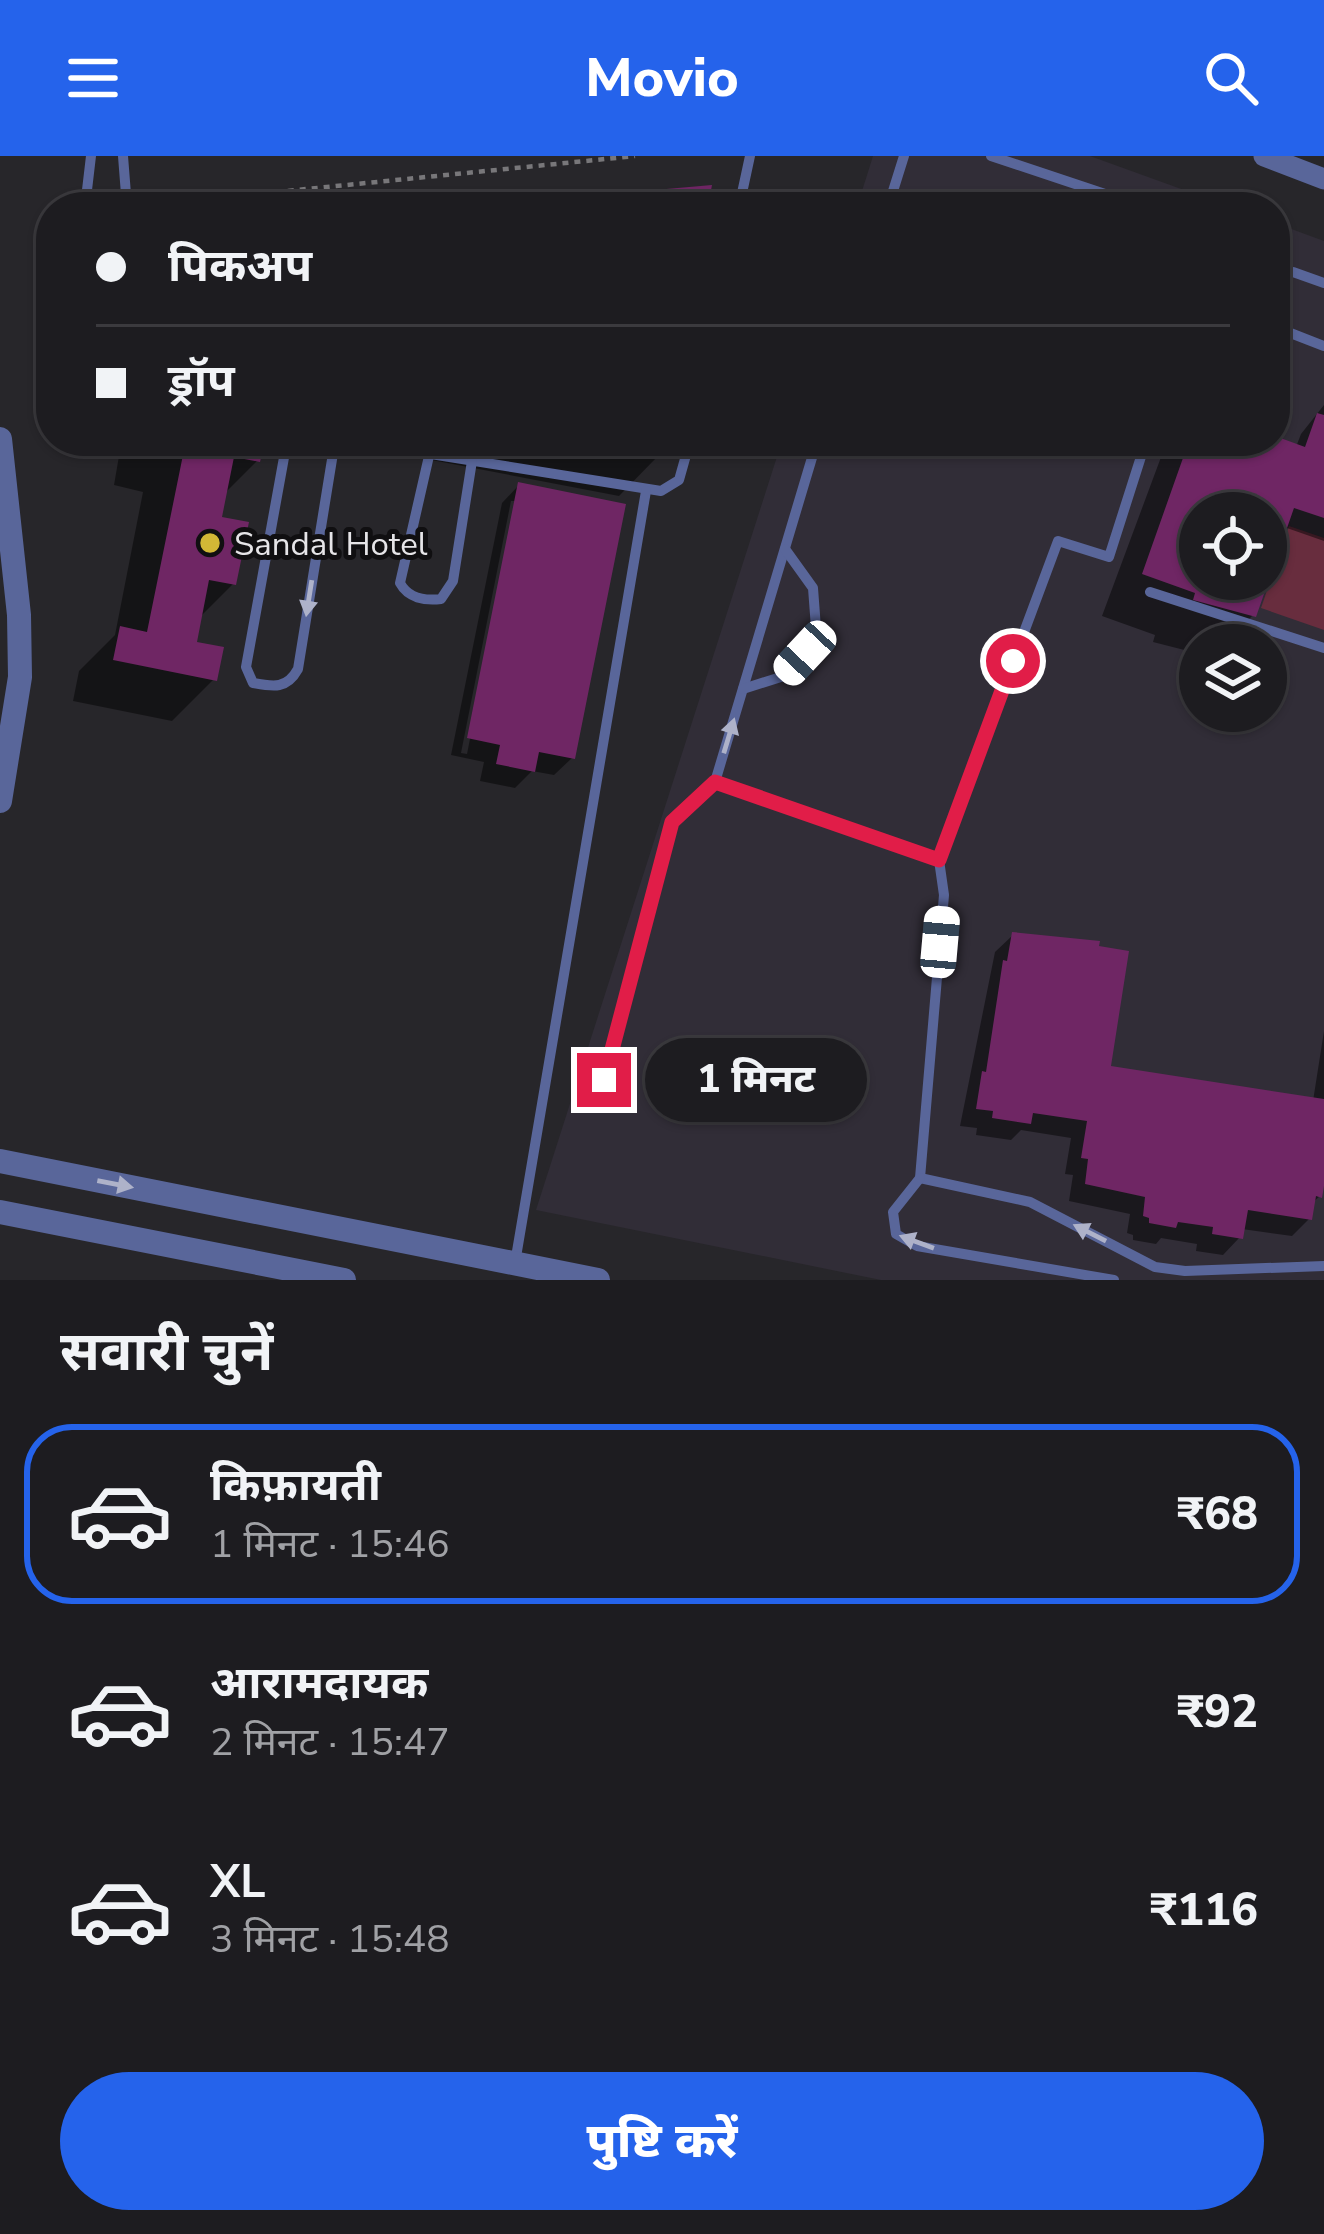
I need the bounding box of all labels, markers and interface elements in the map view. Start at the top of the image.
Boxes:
text: Movio [585,41,739,115]
icon: menu [60,45,126,111]
icon: search [1198,45,1264,111]
text: पिकअप [168,236,312,297]
text: ड्रॉप [168,351,235,412]
map controls [1179,492,1287,732]
button: locate [1179,492,1287,600]
place label: Sandal Hotel [234,522,428,567]
marker: Sandal Hotel [197,530,223,556]
one-way arrow [300,580,319,617]
car [767,614,843,692]
button: layers [1179,624,1287,732]
route start [986,634,1040,688]
one-way arrow [721,718,739,754]
car [919,905,961,979]
callout: 1 मिनट [646,1038,868,1122]
route end [577,1053,631,1107]
text: 1 मिनट [697,1053,815,1106]
one-way arrow [96,1175,134,1194]
one-way arrow [1072,1223,1107,1244]
one-way arrow [899,1232,935,1251]
text: सवारी चुनें [60,1315,273,1389]
text: किफ़ायती [210,1455,381,1516]
icon: car [66,1460,174,1568]
text: ₹68 [1177,1484,1258,1545]
text: 1 मिनट · 15:46 [210,1518,450,1571]
text: आरामदायक [210,1653,428,1714]
icon: car [66,1658,174,1766]
text: ₹92 [1177,1682,1258,1743]
text: 2 मिनट · 15:47 [210,1716,450,1769]
text: XL [210,1852,266,1913]
icon: car [66,1856,174,1964]
text: ₹116 [1150,1880,1258,1941]
text: 3 मिनट · 15:48 [210,1913,450,1966]
button: पुष्टि करें [60,2072,1264,2210]

